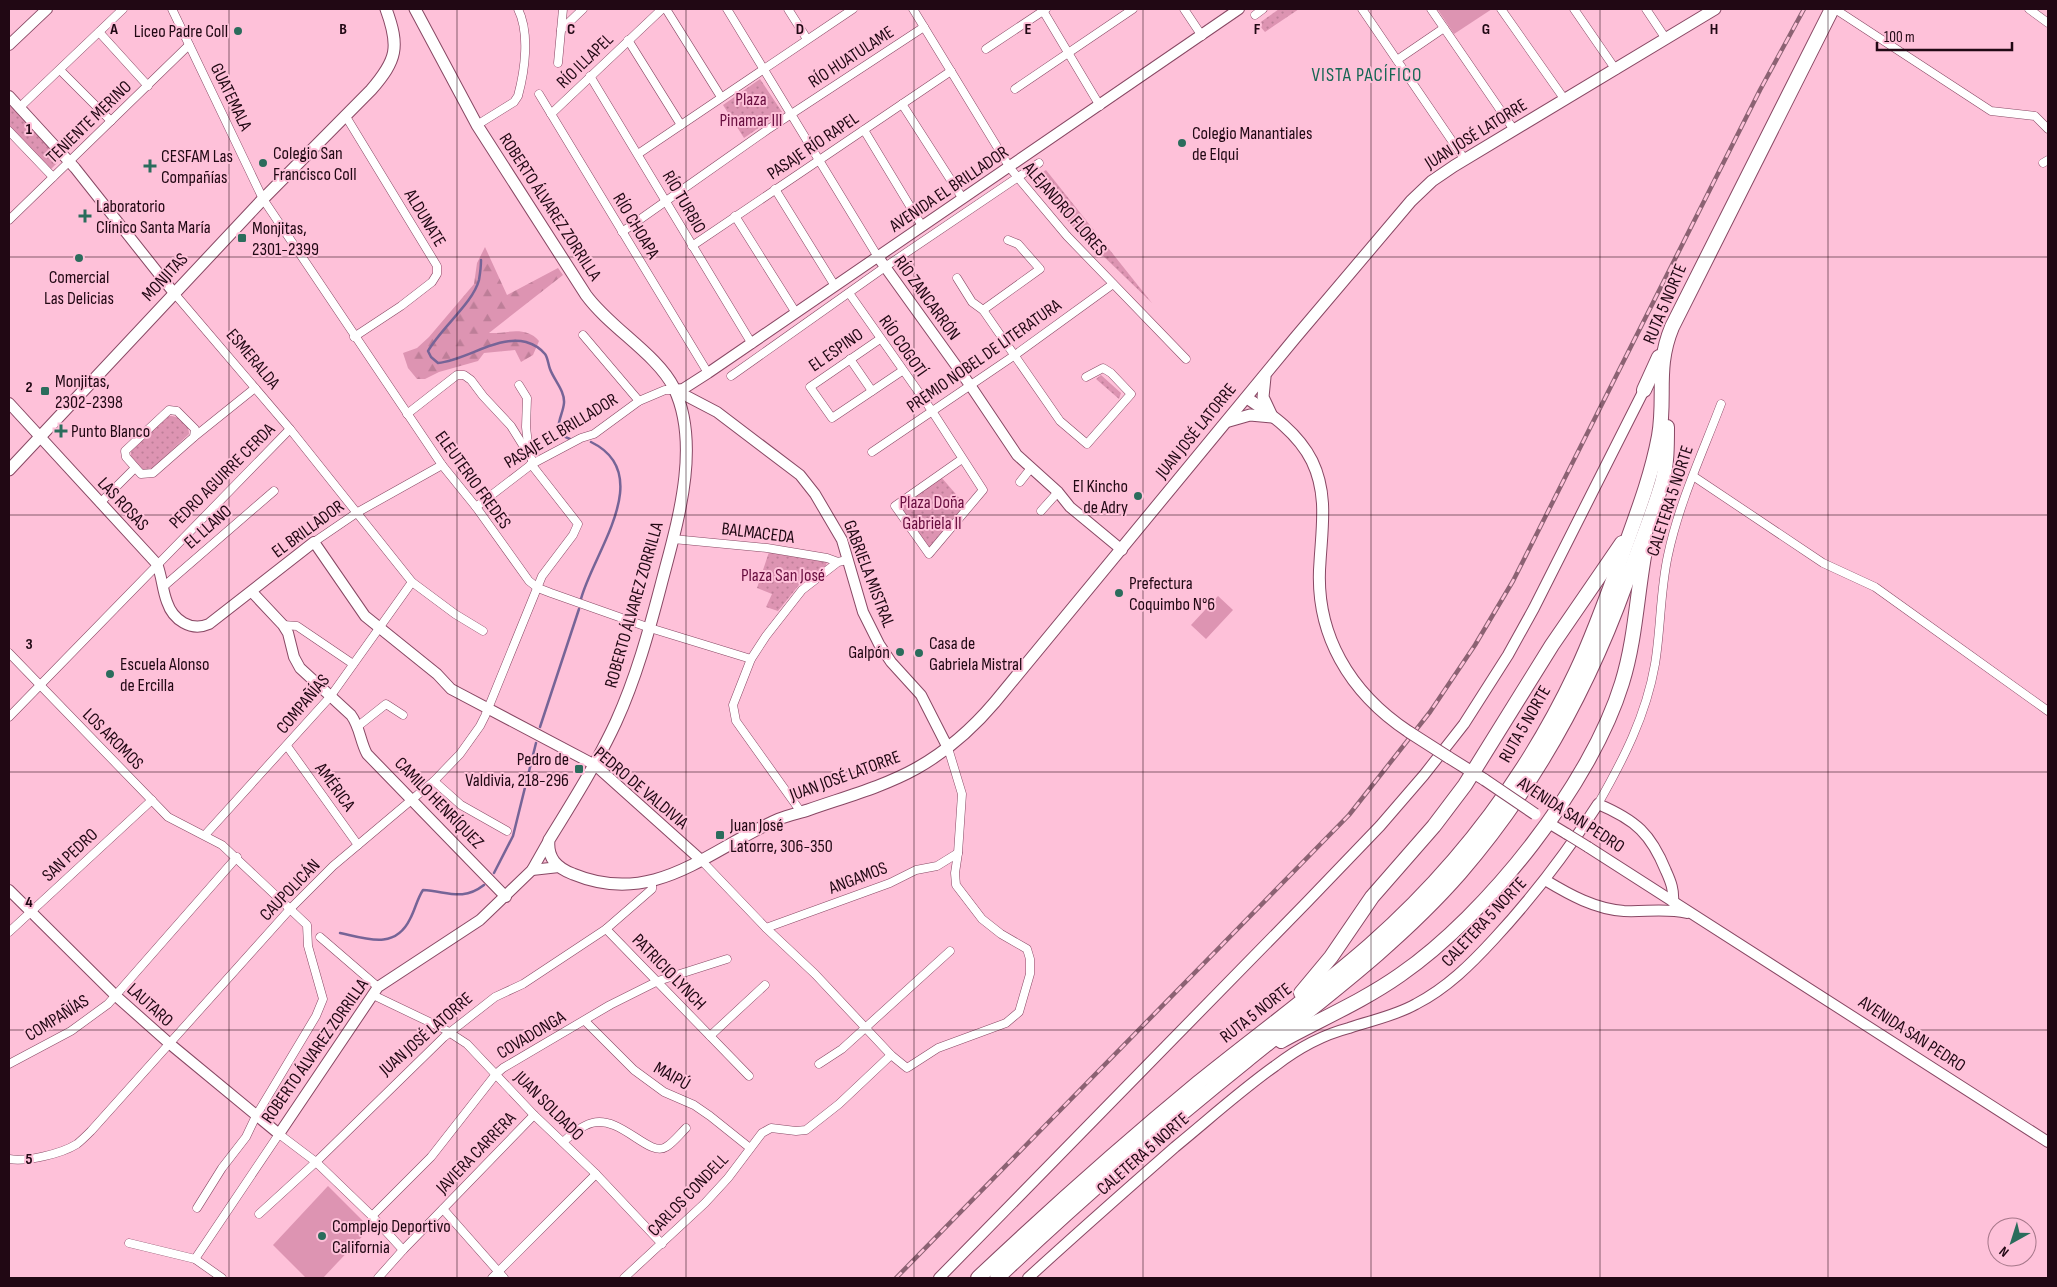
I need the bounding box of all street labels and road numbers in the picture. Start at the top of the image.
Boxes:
street label: RÍO HUATULAME [804,22,898,92]
street label: RÍO ILLAPEL [552,29,618,93]
street label: GUATEMALA [206,60,256,134]
street label: TENIENTE MERINO [42,76,136,168]
street label: JUAN JOSÉ LATORRE [1420,94,1531,174]
street label: PASAJE RÍO RAPEL [763,108,863,184]
street label: ROBERTO ÁLVAREZ ZORRILLA [494,129,606,285]
street label: AVENIDA EL BRILLADOR [885,141,1012,237]
street label: ALEJANDRO FLORES [1018,157,1111,260]
street label: RÍO TURBIO [658,167,710,237]
street label: ALDUNATE [399,185,450,250]
street label: RÍO CHOAPA [608,189,664,263]
street label: MONJITAS [138,248,193,305]
street label: RÍO ZANCARRÓN [889,252,965,344]
street label: RUTA 5 NORTE [1639,261,1691,347]
street label: PREMIO NOBEL DE LITERATURA [903,295,1066,417]
street label: RÍO COGOTÍ [874,311,932,381]
street label: EL ESPINO [805,324,867,376]
street label: ESMERALDA [222,325,284,394]
street label: JUAN JOSÉ LATORRE [1151,379,1241,484]
street label: PASAJE EL BRILLADOR [500,389,622,473]
street label: PEDRO AGUIRRE CERDA [165,419,279,533]
street label: ELEUTERIO FREDES [431,427,516,533]
street label: CALETERA 5 NORTE [1642,443,1698,559]
street label: LAS ROSAS [93,473,153,535]
street label: EL BRILLADOR [268,496,348,562]
street label: EL LLANO [180,501,236,553]
street label: GABRIELA MISTRAL [839,517,899,631]
street label: BALMACEDA [720,518,796,548]
street label: ROBERTO ÁLVAREZ ZORRILLA [600,519,668,690]
street label: COMPAÑÍAS [272,670,334,738]
street label: RUTA 5 NORTE [1495,682,1555,766]
street label: LOS AROMOS [78,704,148,774]
street label: PEDRO DE VALDIVIA [590,742,693,834]
street label: JUAN JOSÉ LATORRE [786,746,903,806]
street label: CAMILO HENRÍQUEZ [390,753,488,854]
street label: AMÉRICA [310,758,360,815]
street label: AVENIDA SAN PEDRO [1513,772,1628,857]
street label: SAN PEDRO [38,824,102,886]
street label: CAUPOLICÁN [255,855,325,925]
street label: ANGAMOS [825,857,890,899]
street label: CALETERA 5 NORTE [1437,873,1531,971]
street label: PATRICIO LYNCH [628,930,710,1014]
street label: ROBERTO ÁLVAREZ ZORRILLA [257,974,373,1127]
street label: LAUTARO [123,979,177,1031]
street label: RUTA 5 NORTE [1216,979,1296,1047]
street label: JUAN JOSÉ LATORRE [374,988,477,1081]
street label: COMPAÑÍAS [21,990,93,1046]
street label: AVENIDA SAN PEDRO [1854,991,1969,1076]
street label: COVADONGA [493,1006,569,1064]
street label: MAIPÚ [650,1057,694,1095]
street label: JUAN SOLDADO [509,1066,588,1145]
street label: JAVIERA CARRERA [431,1108,520,1199]
street label: CALETERA 5 NORTE [1093,1108,1193,1200]
street label: CARLOS CONDELL [643,1149,733,1241]

